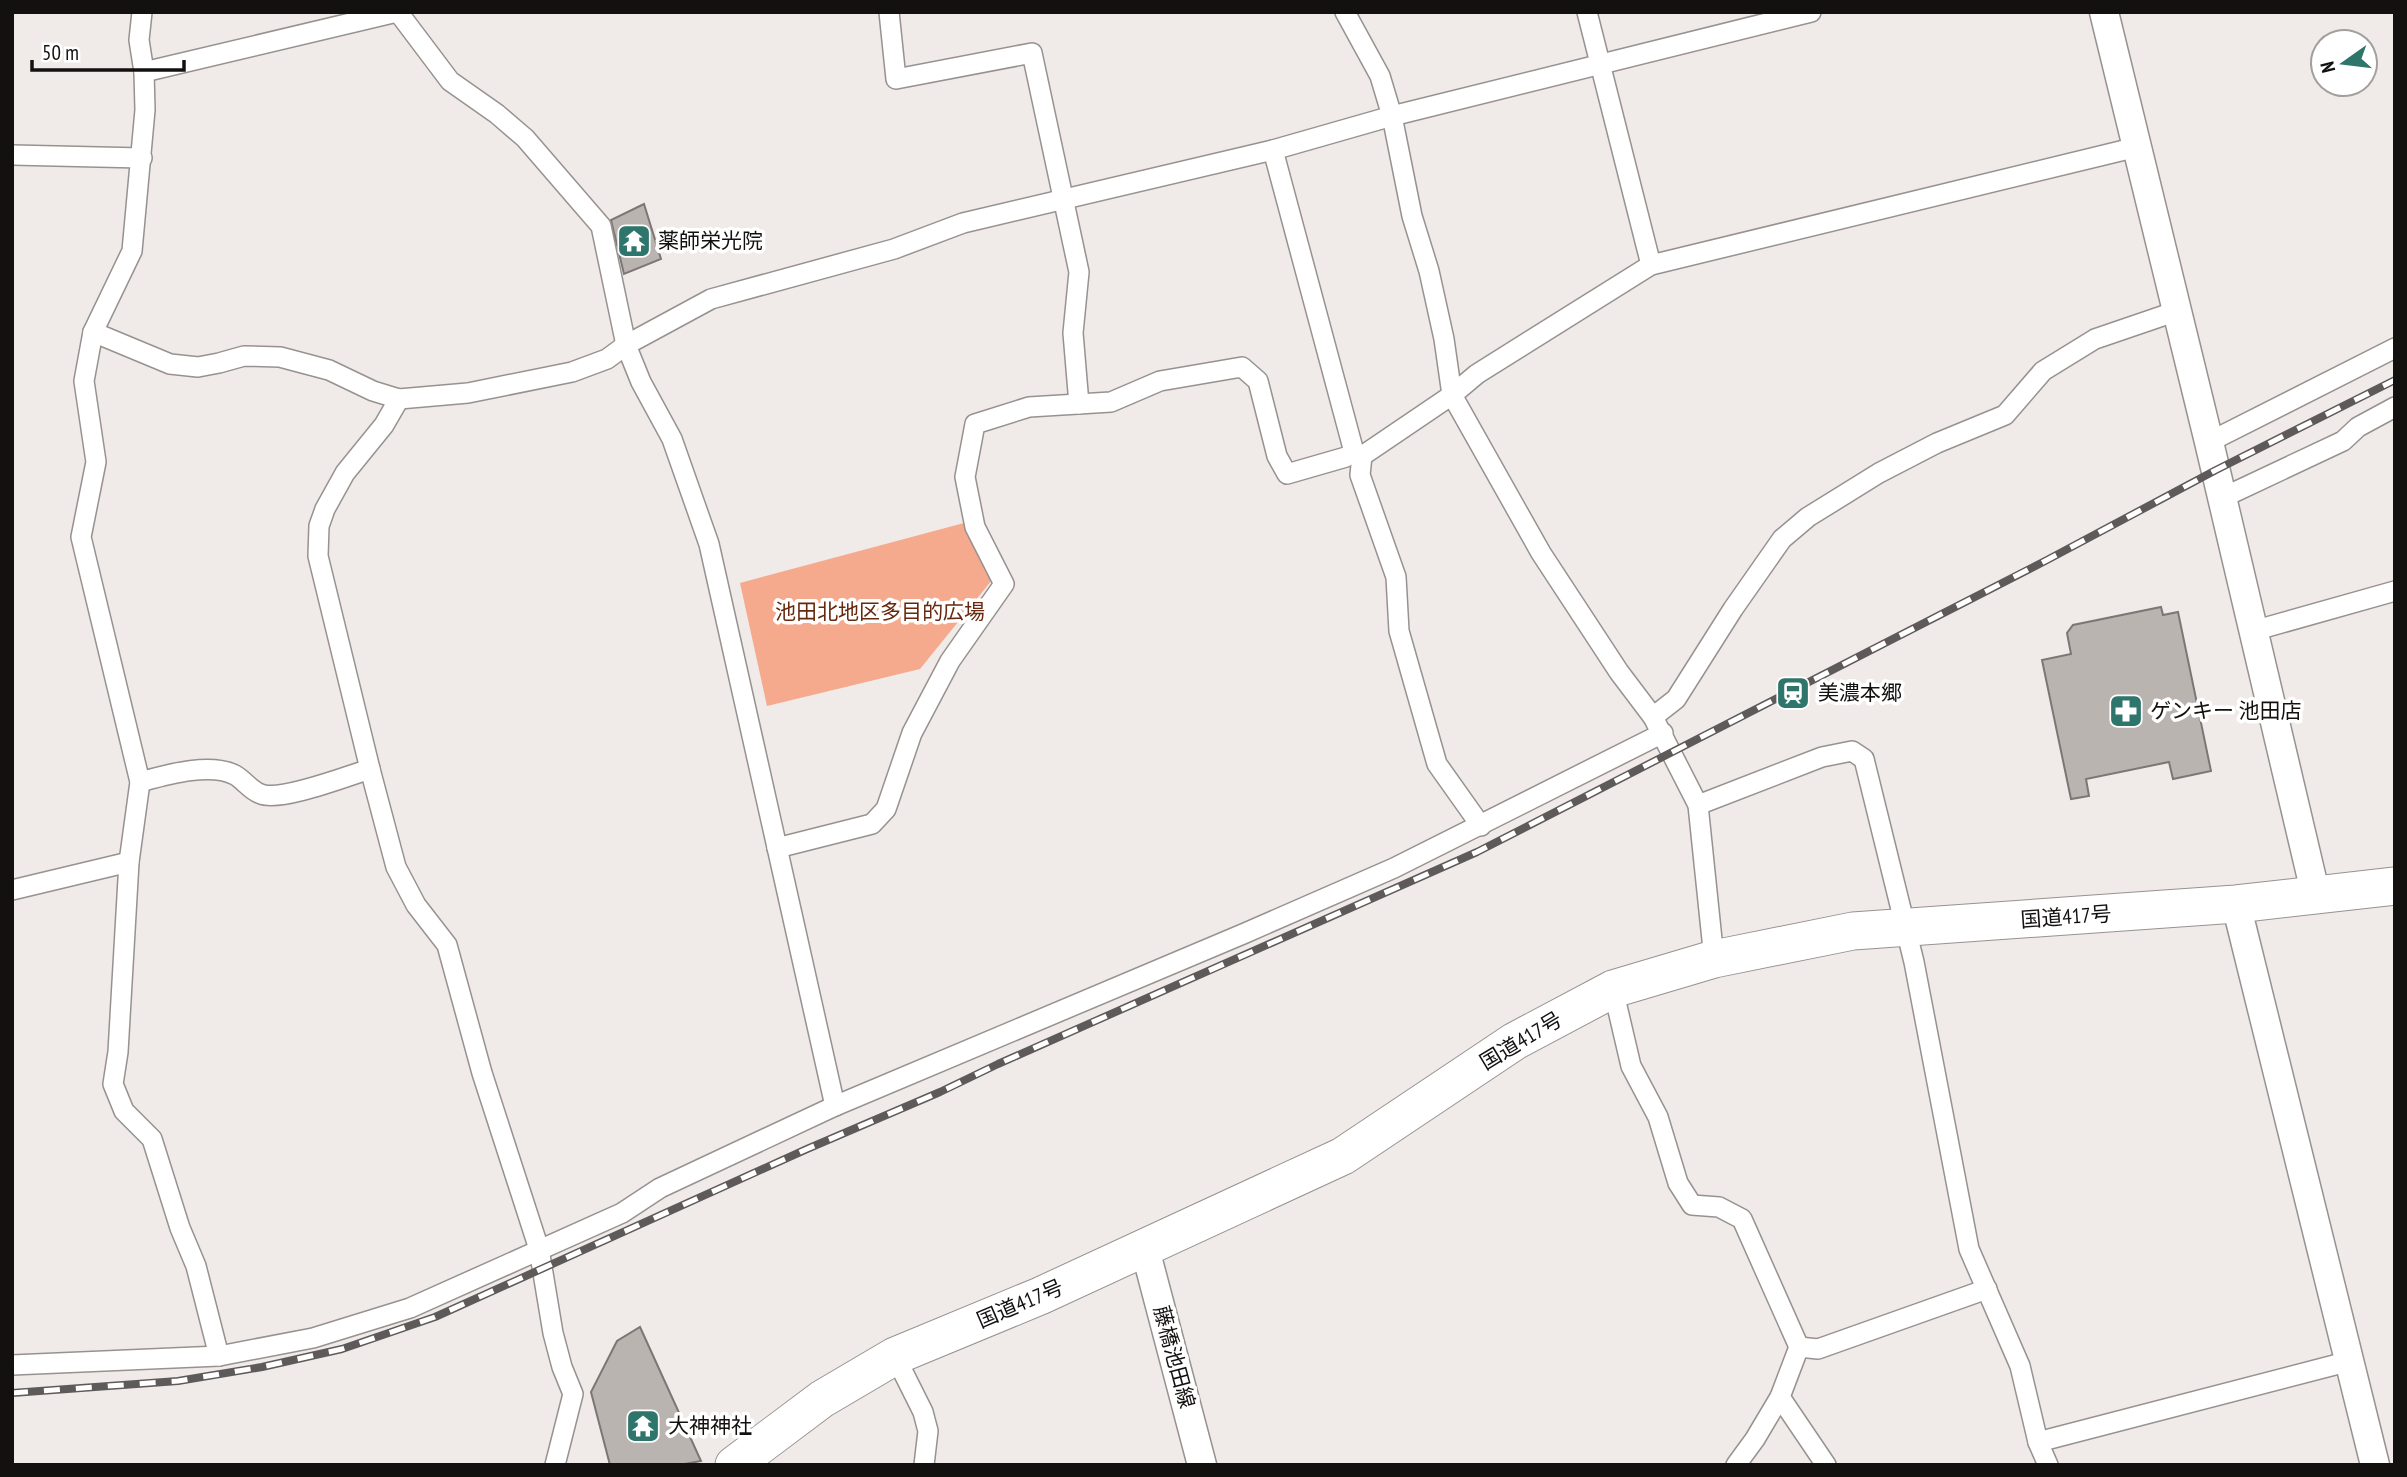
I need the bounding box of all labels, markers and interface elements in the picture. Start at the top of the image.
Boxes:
scale bar [32,28,184,72]
north arrow [2309,28,2379,98]
text: 50 m [42,39,79,66]
text: N [2315,59,2340,75]
temple icon: 薬師栄光院 [615,222,653,260]
place label: 薬師栄光院 [658,227,763,254]
park label: 池田北地区多目的広場 [775,598,985,625]
station icon: 美濃本郷 [1774,674,1812,712]
place label: 美濃本郷 [1818,679,1902,706]
pharmacy icon: ゲンキー 池田店 [2107,692,2145,730]
place label: ゲンキー 池田店 [2150,697,2301,724]
street label: 国道417号 [2019,900,2112,933]
street label: 国道417号 [1475,1005,1567,1076]
street label: 国道417号 [972,1273,1067,1334]
street label: 藤橋池田線 [1148,1303,1201,1411]
temple icon: 大神神社 [624,1407,662,1445]
place label: 大神神社 [668,1412,752,1439]

